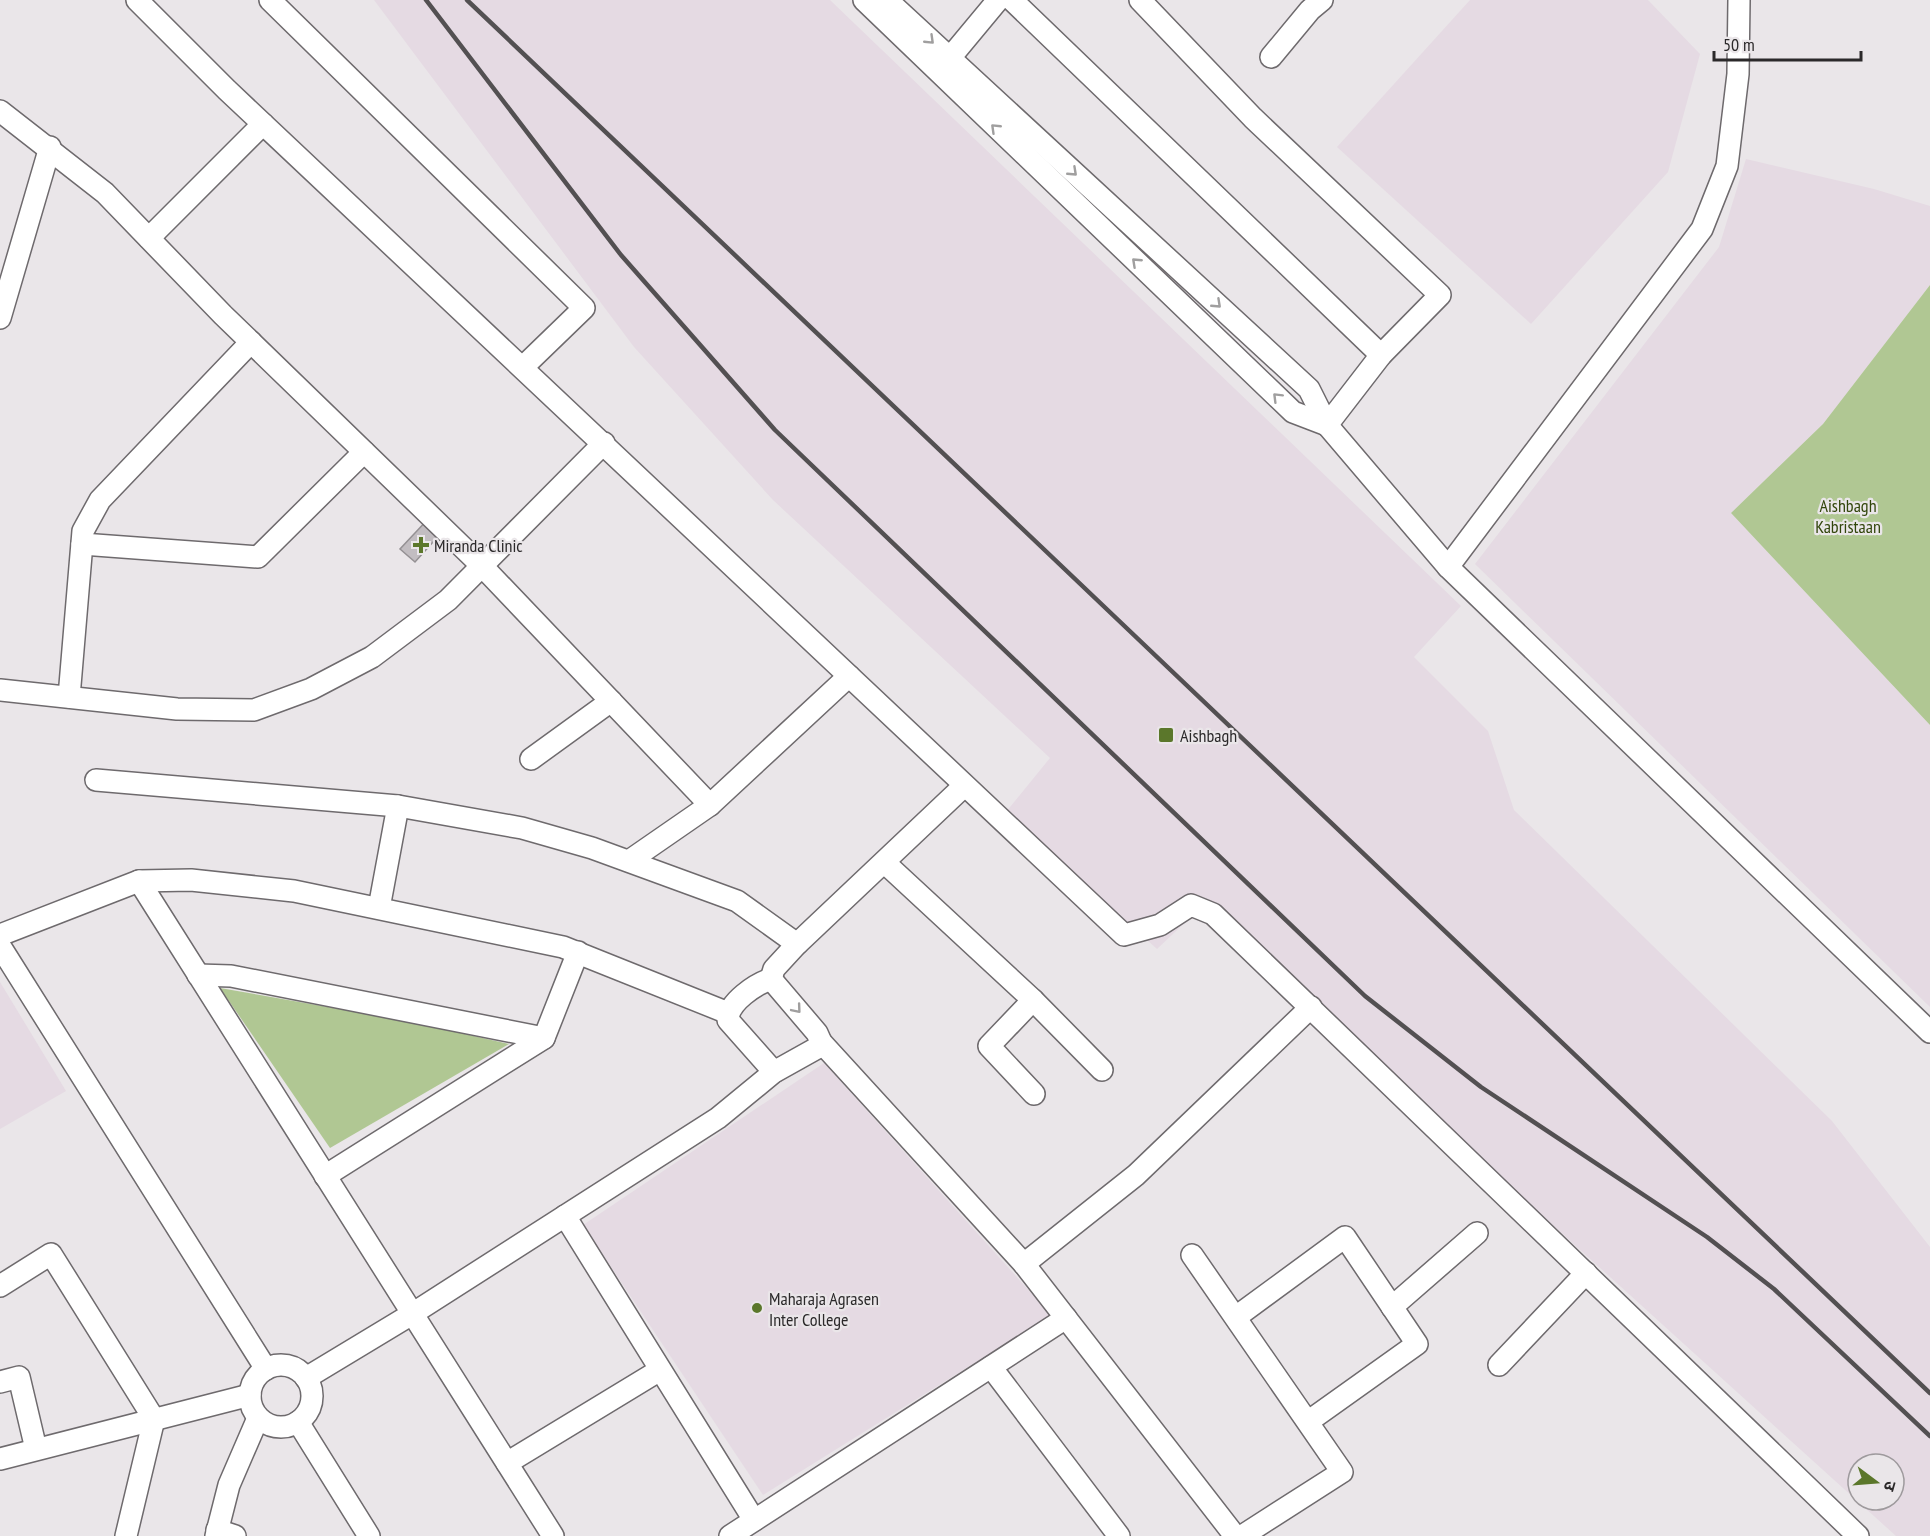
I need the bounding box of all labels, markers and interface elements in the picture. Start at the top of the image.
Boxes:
scale bar [1714,24,1861,62]
one-way arrow [922,33,933,44]
text: 50 m [1723,33,1755,56]
one-way arrow [991,124,1002,135]
one-way arrow [1066,165,1077,176]
one-way arrow [1132,259,1143,270]
one-way arrow [1210,297,1221,308]
one-way arrow [1273,393,1284,403]
park label: Aishbagh Kabristaan [1815,494,1881,538]
place label: Miranda Clinic [434,534,523,557]
marker: Miranda Clinic [412,536,430,554]
place label: Aishbagh [1180,724,1237,747]
marker: Aishbagh [1157,726,1175,744]
one-way arrow [790,1002,801,1013]
place label: Maharaja Agrasen Inter College [769,1287,879,1331]
marker: Maharaja Agrasen Inter College [750,1301,764,1315]
north arrow [1846,1452,1906,1512]
text: उ [1879,1479,1901,1494]

